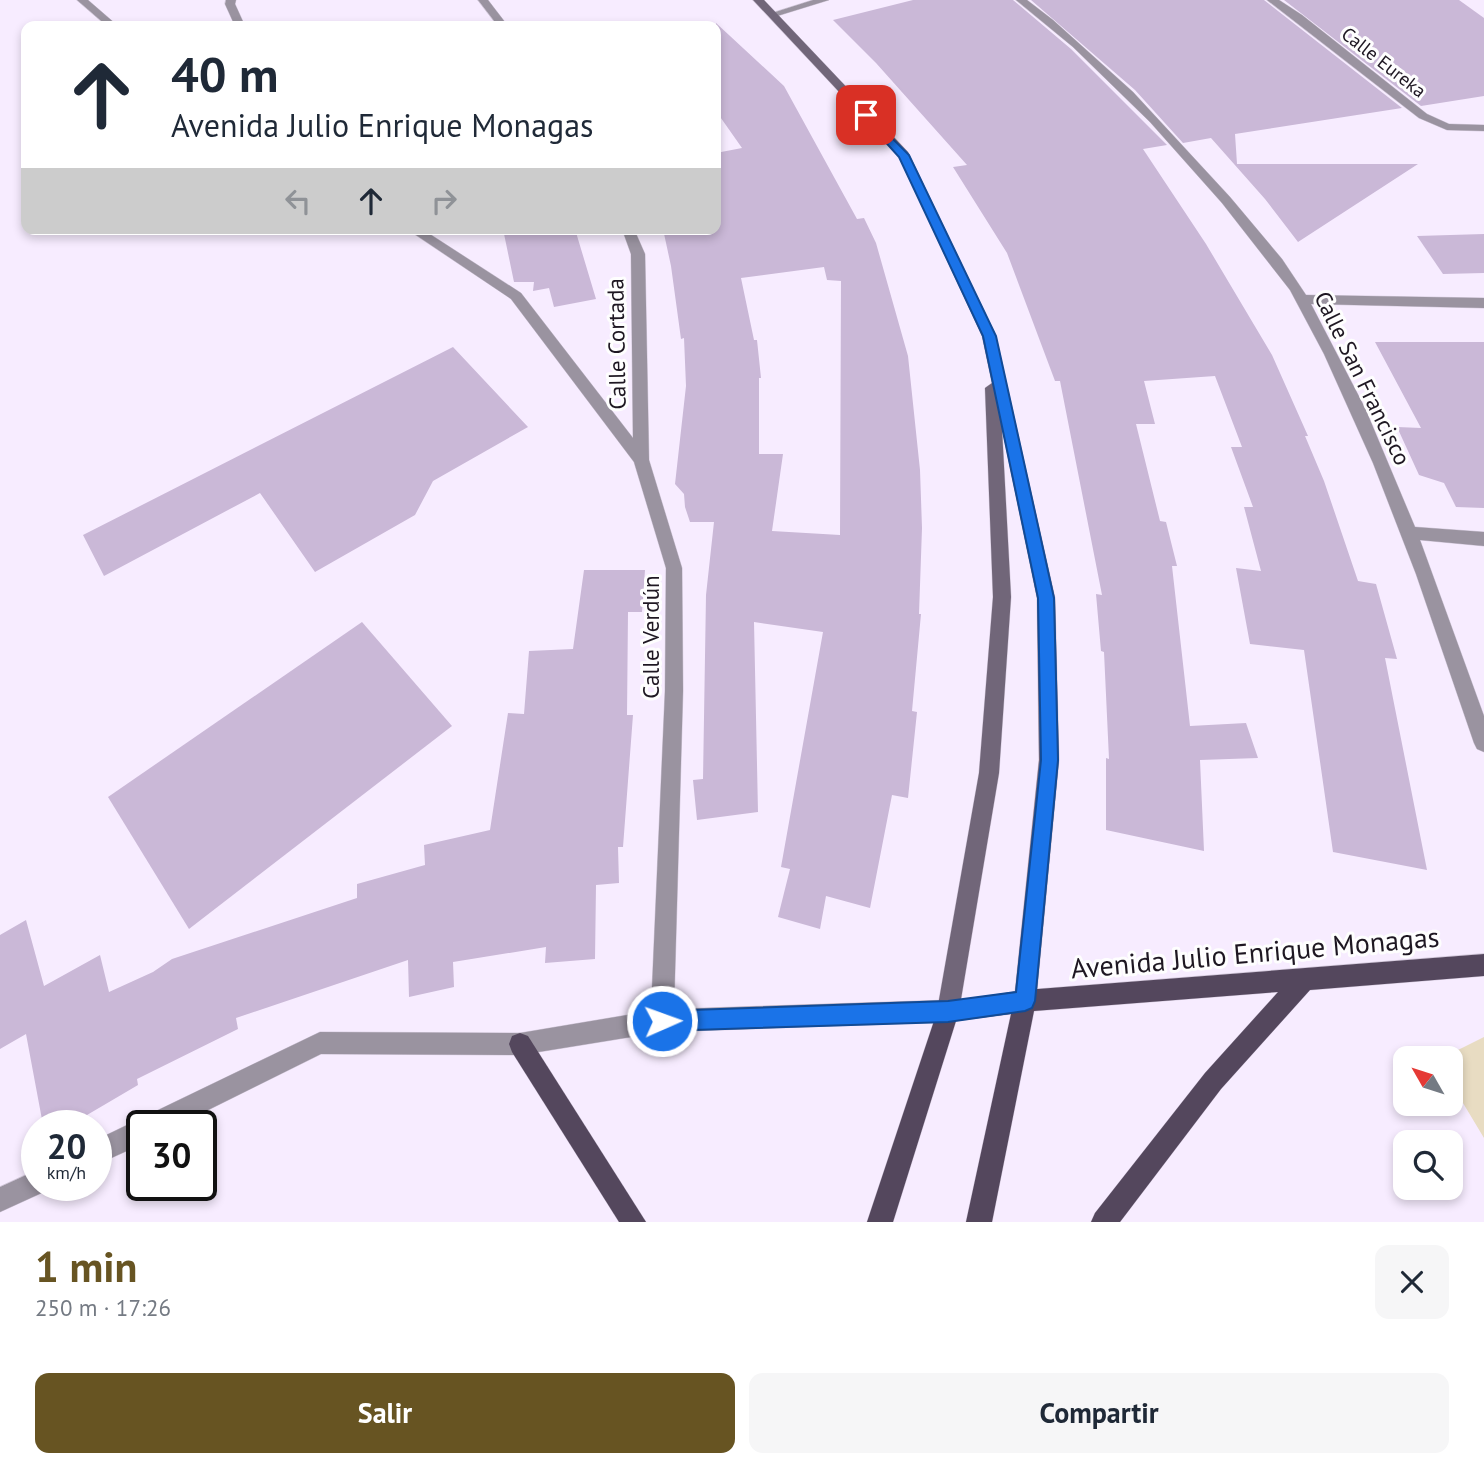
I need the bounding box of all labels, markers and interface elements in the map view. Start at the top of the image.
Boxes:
street label: Calle Eureka [1337,22,1431,102]
text: 40 m [171,42,278,106]
icon: ahead [56,49,147,140]
pin [836,85,896,145]
icon: arrive [847,96,885,134]
text: Avenida Julio Enrique Monagas [171,104,594,146]
icon: left [279,182,317,220]
icon: ahead [352,182,390,220]
icon: right [425,182,463,220]
street label: Calle Cortada [600,278,632,410]
street label: Calle San Francisco [1308,286,1418,470]
street label: Calle Verdún [636,575,665,699]
street label: Avenida Julio Enrique Monagas [1069,917,1441,987]
position arrow [625,984,699,1058]
north arrow [1393,1046,1463,1116]
map controls [1393,1046,1463,1200]
speed limit sign: 30 [126,1110,217,1201]
text: 20 [47,1123,86,1169]
button: search [1393,1130,1463,1200]
text: km/h [47,1161,86,1184]
text: 1 min [35,1239,137,1294]
button: close [1375,1245,1449,1319]
text: 250 m · 17:26 [35,1293,171,1322]
button: Salir [35,1373,735,1453]
button: Compartir [749,1373,1449,1453]

